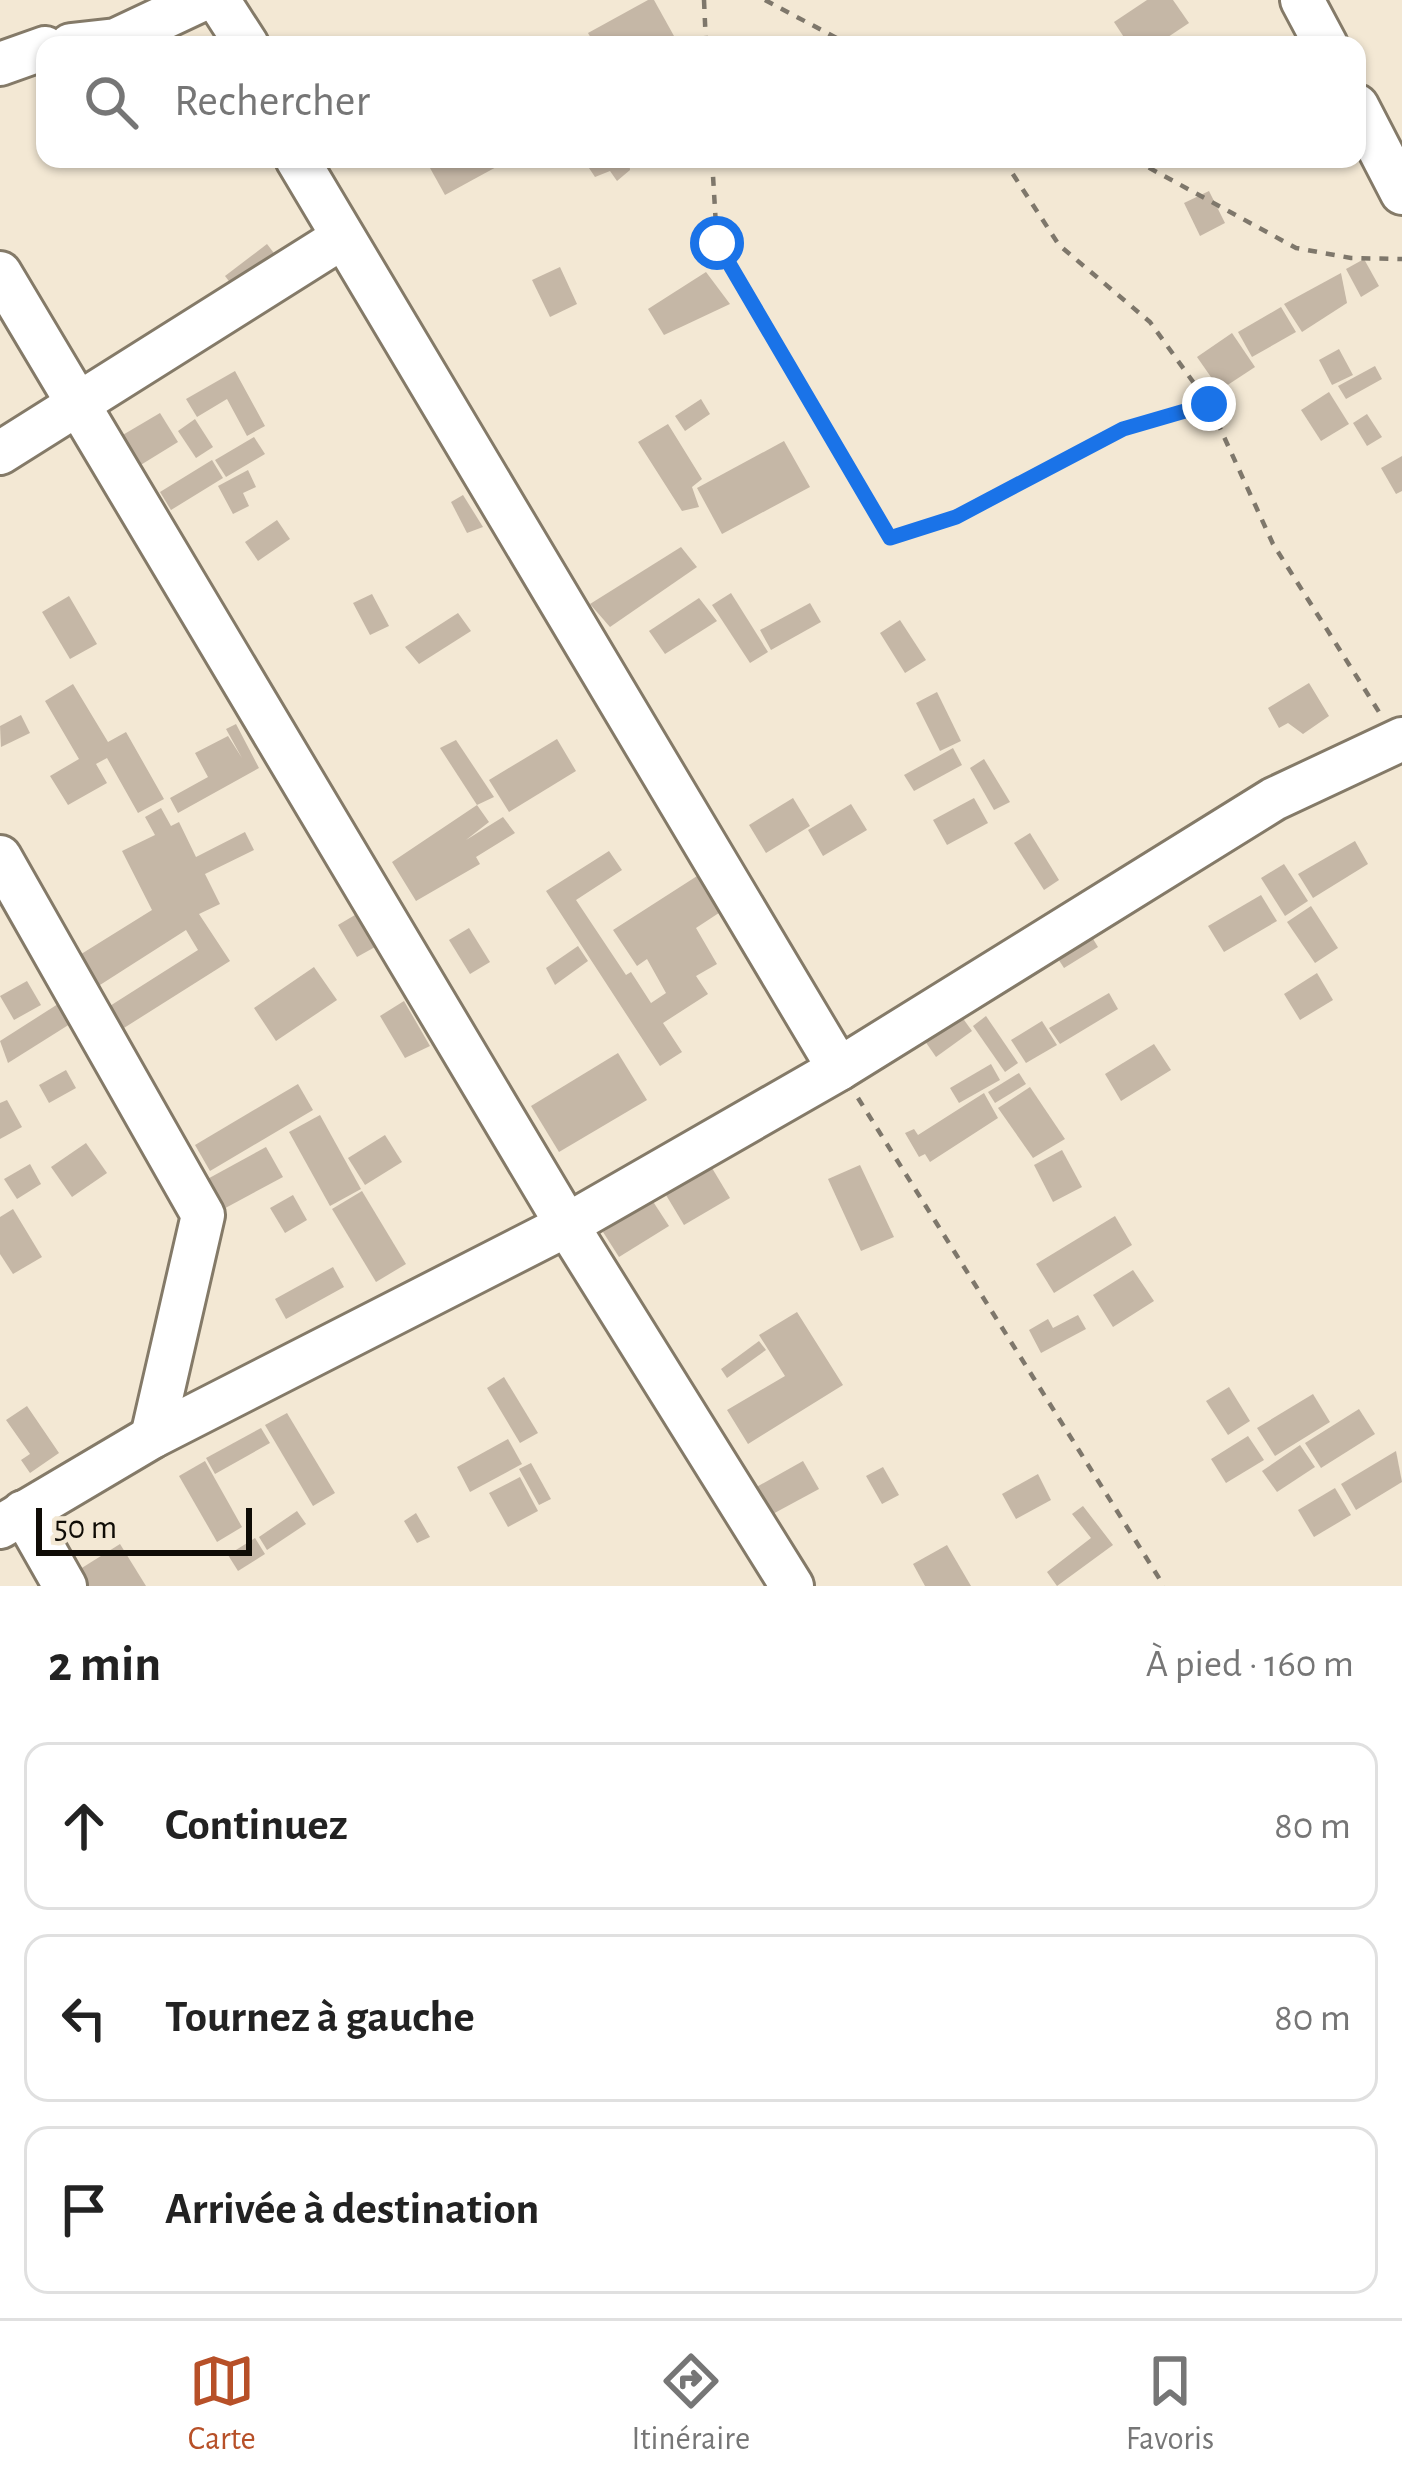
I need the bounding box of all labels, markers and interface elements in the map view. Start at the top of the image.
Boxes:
search box [36,36,1366,168]
icon: search [78,69,144,135]
text: Rechercher [174,79,370,124]
route start [690,216,744,270]
route end [1182,377,1236,431]
scale bar [36,1502,252,1555]
text: 50 m [54,1512,117,1545]
text: 2 min [48,1639,161,1690]
text: À pied · 160 m [1146,1645,1354,1684]
icon: ahead [51,1793,117,1859]
text: Continuez [165,1803,348,1848]
text: 80 m [1274,1807,1351,1846]
icon: left [51,1985,117,2051]
text: Tournez à gauche [165,1995,475,2040]
text: 80 m [1274,1999,1351,2038]
icon: arrive [51,2177,117,2243]
text: Arrivée à destination [165,2187,539,2232]
tab: Carte [188,2348,256,2460]
tab: Itinéraire [631,2348,750,2460]
tab: Favoris [1126,2348,1214,2460]

